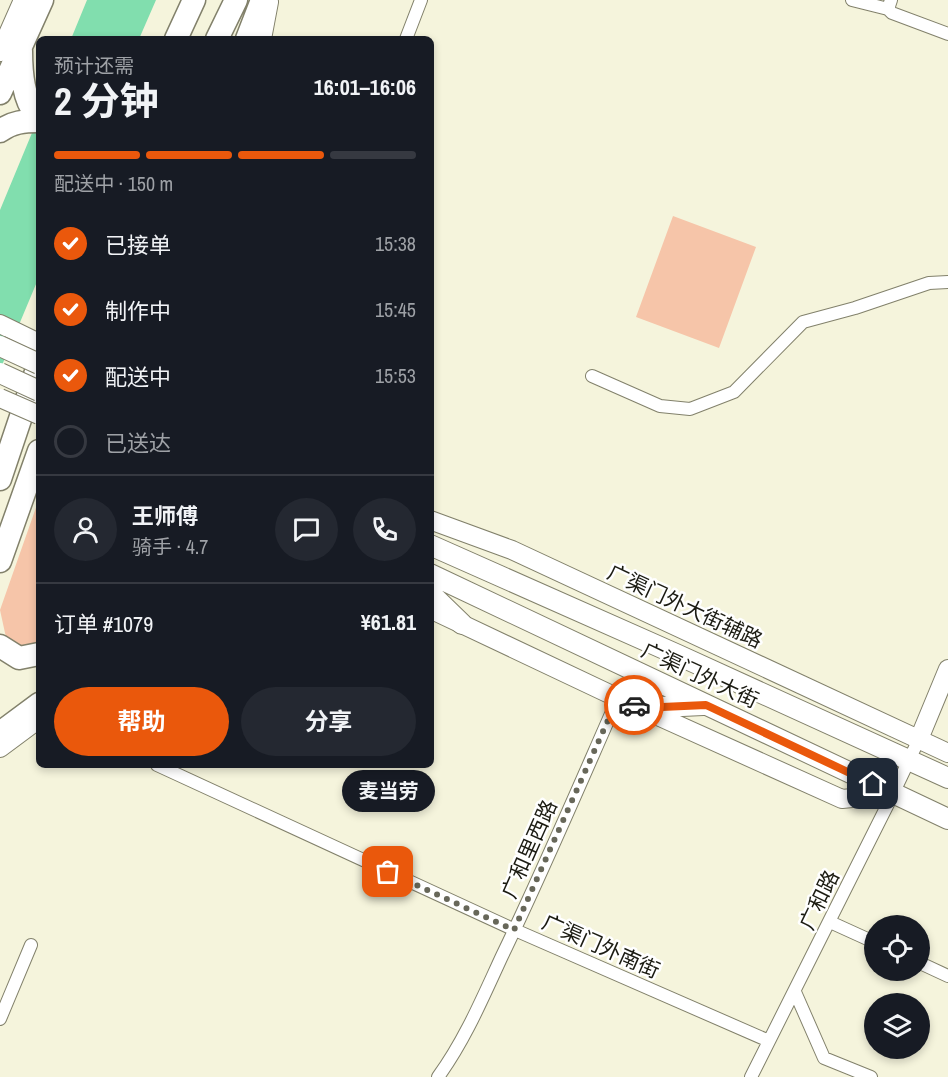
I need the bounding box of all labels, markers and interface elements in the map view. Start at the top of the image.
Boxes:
text: 预计还需 [54,52,134,79]
text: 16:01–16:06 [314,72,416,102]
text: 2 分钟 [54,75,159,127]
text: 配送中 · 150 m [54,170,173,197]
icon: check [54,227,87,260]
text: 已接单 [105,230,171,260]
text: 15:38 [375,230,416,257]
icon: check [54,293,87,326]
text: 制作中 [105,296,171,326]
text: 15:45 [375,296,416,323]
icon: check [54,359,87,392]
text: 配送中 [105,362,171,392]
text: 15:53 [375,362,416,389]
text: 已送达 [105,428,171,458]
button: person [54,498,117,561]
button: chat [275,498,338,561]
button: phone [353,498,416,561]
text: 王师傅 [132,501,198,531]
text: 骑手 · 4.7 [132,533,208,560]
street label: 广渠门外大街辅路 [603,557,767,655]
text: ¥61.81 [361,607,416,637]
text: 订单 #1079 [54,609,153,639]
street label: 广渠门外大街 [637,635,763,715]
courier [604,675,664,735]
button: 帮助 [54,687,229,756]
button: 分享 [241,687,416,756]
icon: car [618,689,651,722]
pin [847,758,898,809]
icon: home [856,767,889,800]
callout: 麦当劳 [342,770,434,812]
text: 麦当劳 [359,777,419,804]
street label: 广和里西路 [494,795,564,903]
pin [362,846,413,897]
icon: bag [371,855,404,888]
street label: 广和路 [792,865,846,935]
street label: 广渠门外南街 [538,907,664,985]
map controls [864,915,930,1059]
button: locate [864,915,930,981]
button: layers [864,993,930,1059]

